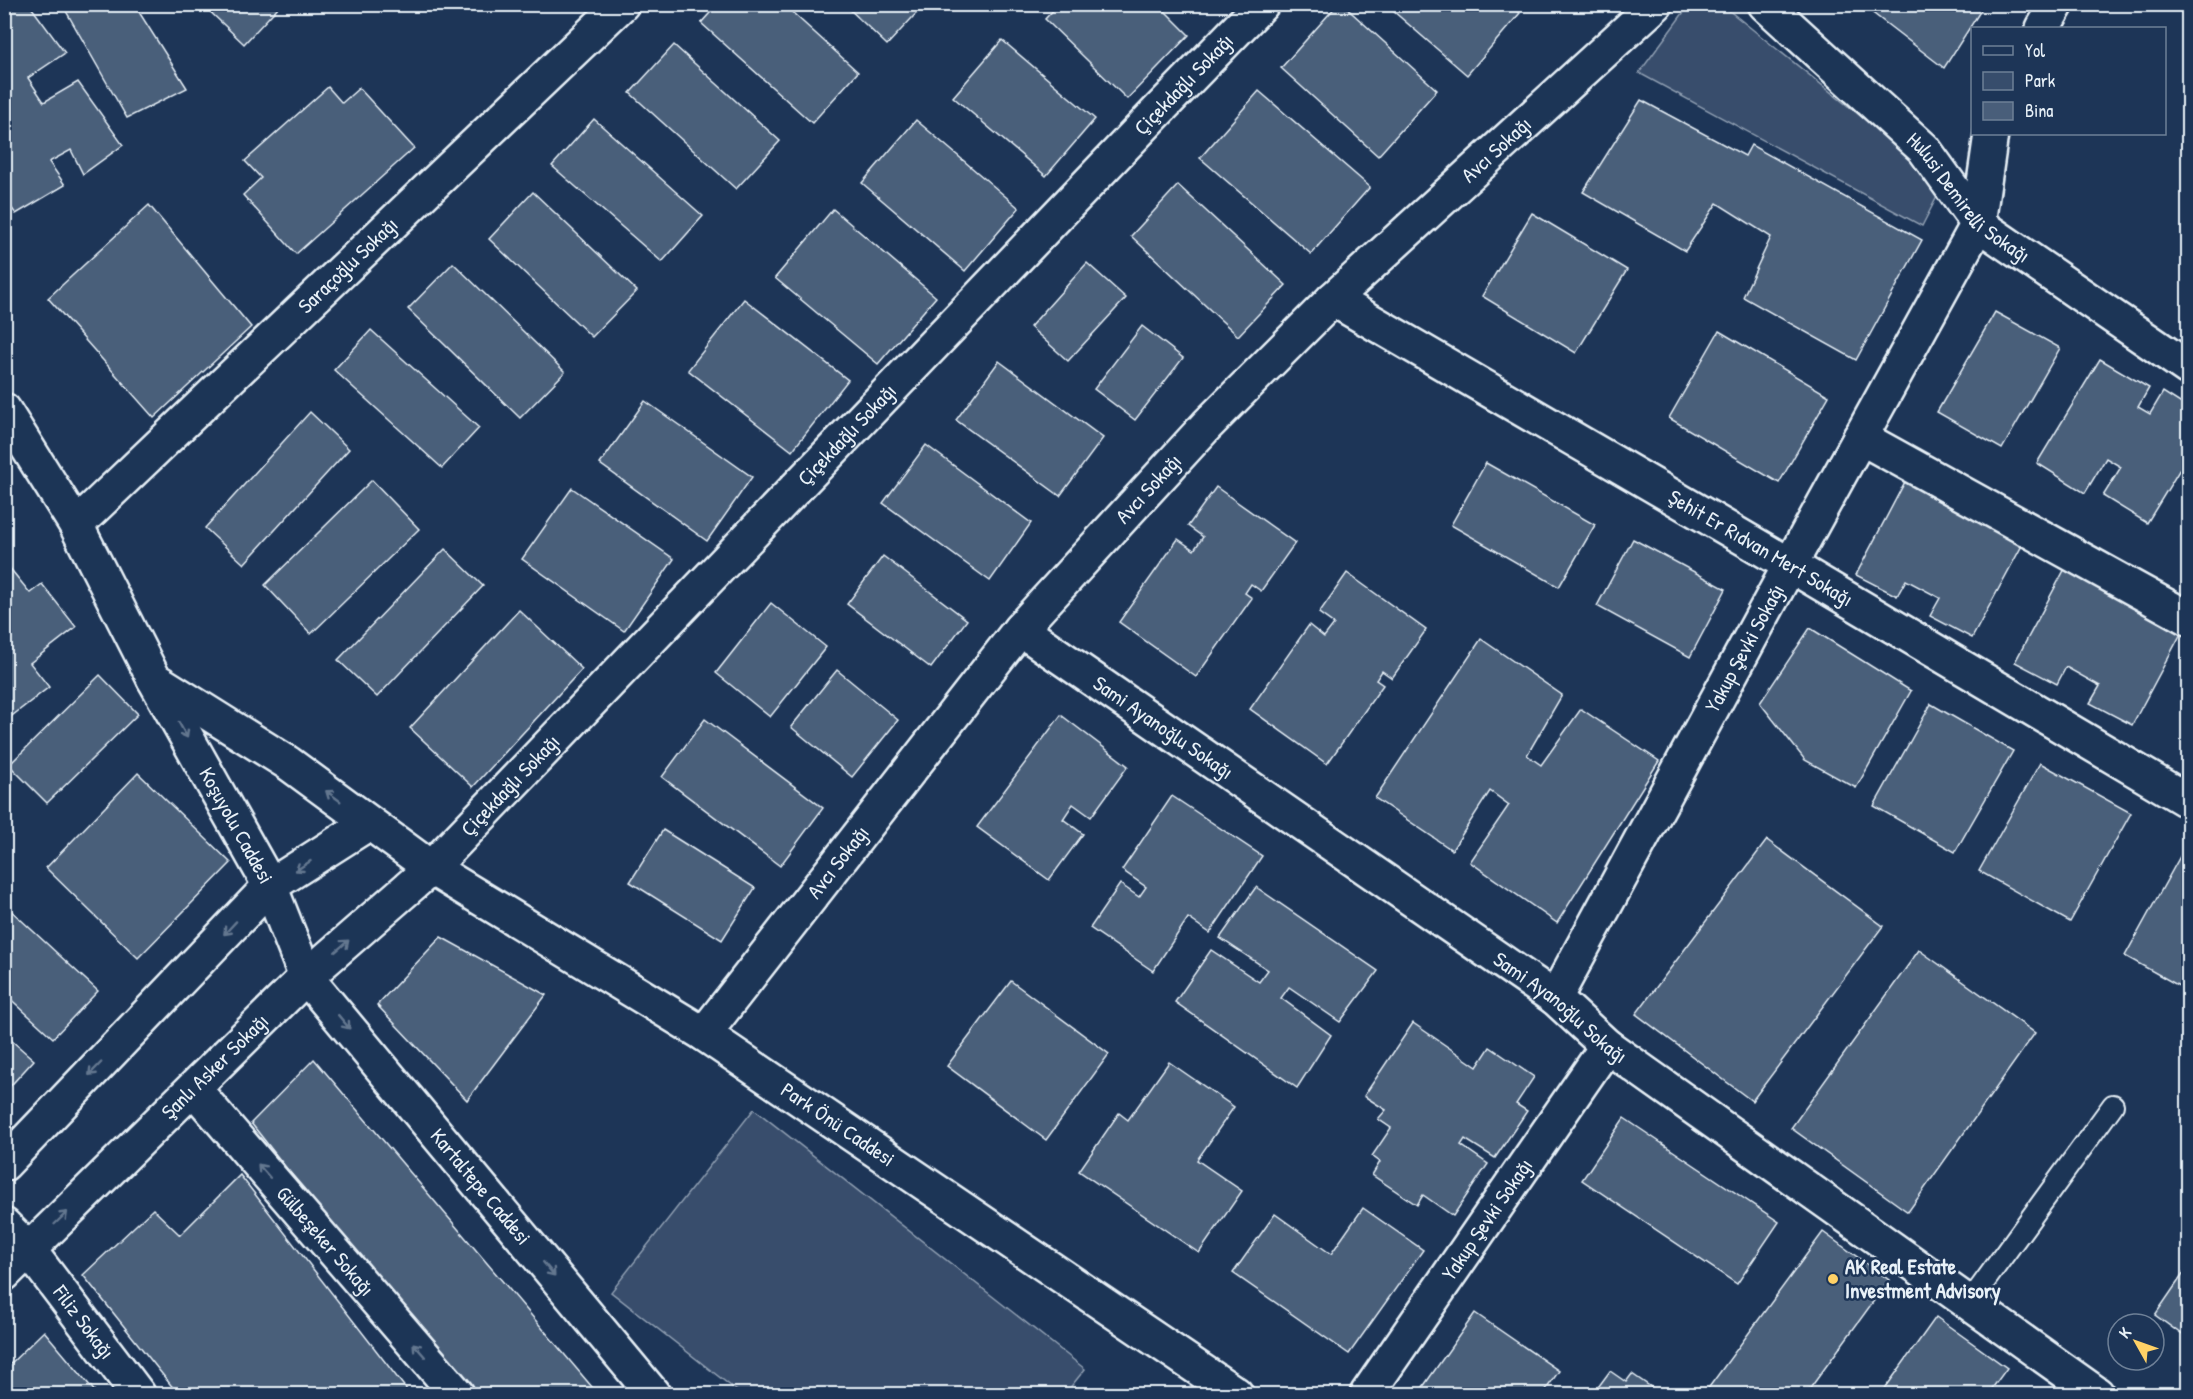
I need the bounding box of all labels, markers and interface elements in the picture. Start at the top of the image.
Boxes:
street label: Çiçekdağlı Sokağı [1127,27,1240,141]
legend [1971,27,2166,135]
text: Yol [2025,38,2045,63]
text: Park [2025,68,2056,93]
text: Bina [2025,98,2053,123]
street label: Avcı Sokağı [1455,110,1537,189]
street label: Hulusi Demirelli Sokağı [1901,125,2036,270]
street label: Saraçoğlu Sokağı [291,210,404,320]
street label: Çiçekdağlı Sokağı [791,377,903,492]
street label: Avcı Sokağı [1109,447,1188,530]
street label: Şehit Er Rıdvan Mert Sokağı [1663,482,1859,613]
street label: Yakup Şevki Sokağı [1698,578,1791,717]
street label: Sami Ayanoğlu Sokağı [1088,669,1239,786]
one-way arrow [177,721,189,738]
street label: Çiçekdağlı Sokağı [454,728,566,842]
street label: Koşuyolu Caddesi [192,762,281,889]
one-way arrow [326,790,342,802]
street label: Avcı Sokağı [800,819,875,904]
one-way arrow [295,860,312,872]
one-way arrow [223,921,237,936]
one-way arrow [334,939,349,953]
street label: Sami Ayanoğlu Sokağı [1488,945,1633,1070]
street label: Şanlı Asker Sokağı [155,1007,275,1126]
one-way arrow [337,1014,350,1030]
one-way arrow [88,1062,102,1077]
street label: Park Önü Caddesi [775,1075,901,1173]
street label: Kartaltepe Caddesi [424,1122,538,1251]
street label: Yakup Şevki Sokağı [1435,1152,1539,1286]
one-way arrow [258,1163,271,1179]
street label: Gülbeşeker Sokağı [270,1180,381,1302]
one-way arrow [54,1211,69,1226]
place label: AK Real Estate Investment Advisory [1845,1252,2001,1306]
one-way arrow [542,1261,556,1276]
marker: AK Real Estate Investment Advisory [1826,1272,1840,1286]
street label: Filiz Sokağı [46,1278,122,1365]
north arrow [2106,1312,2166,1372]
text: K [2113,1322,2136,1343]
one-way arrow [412,1343,426,1358]

